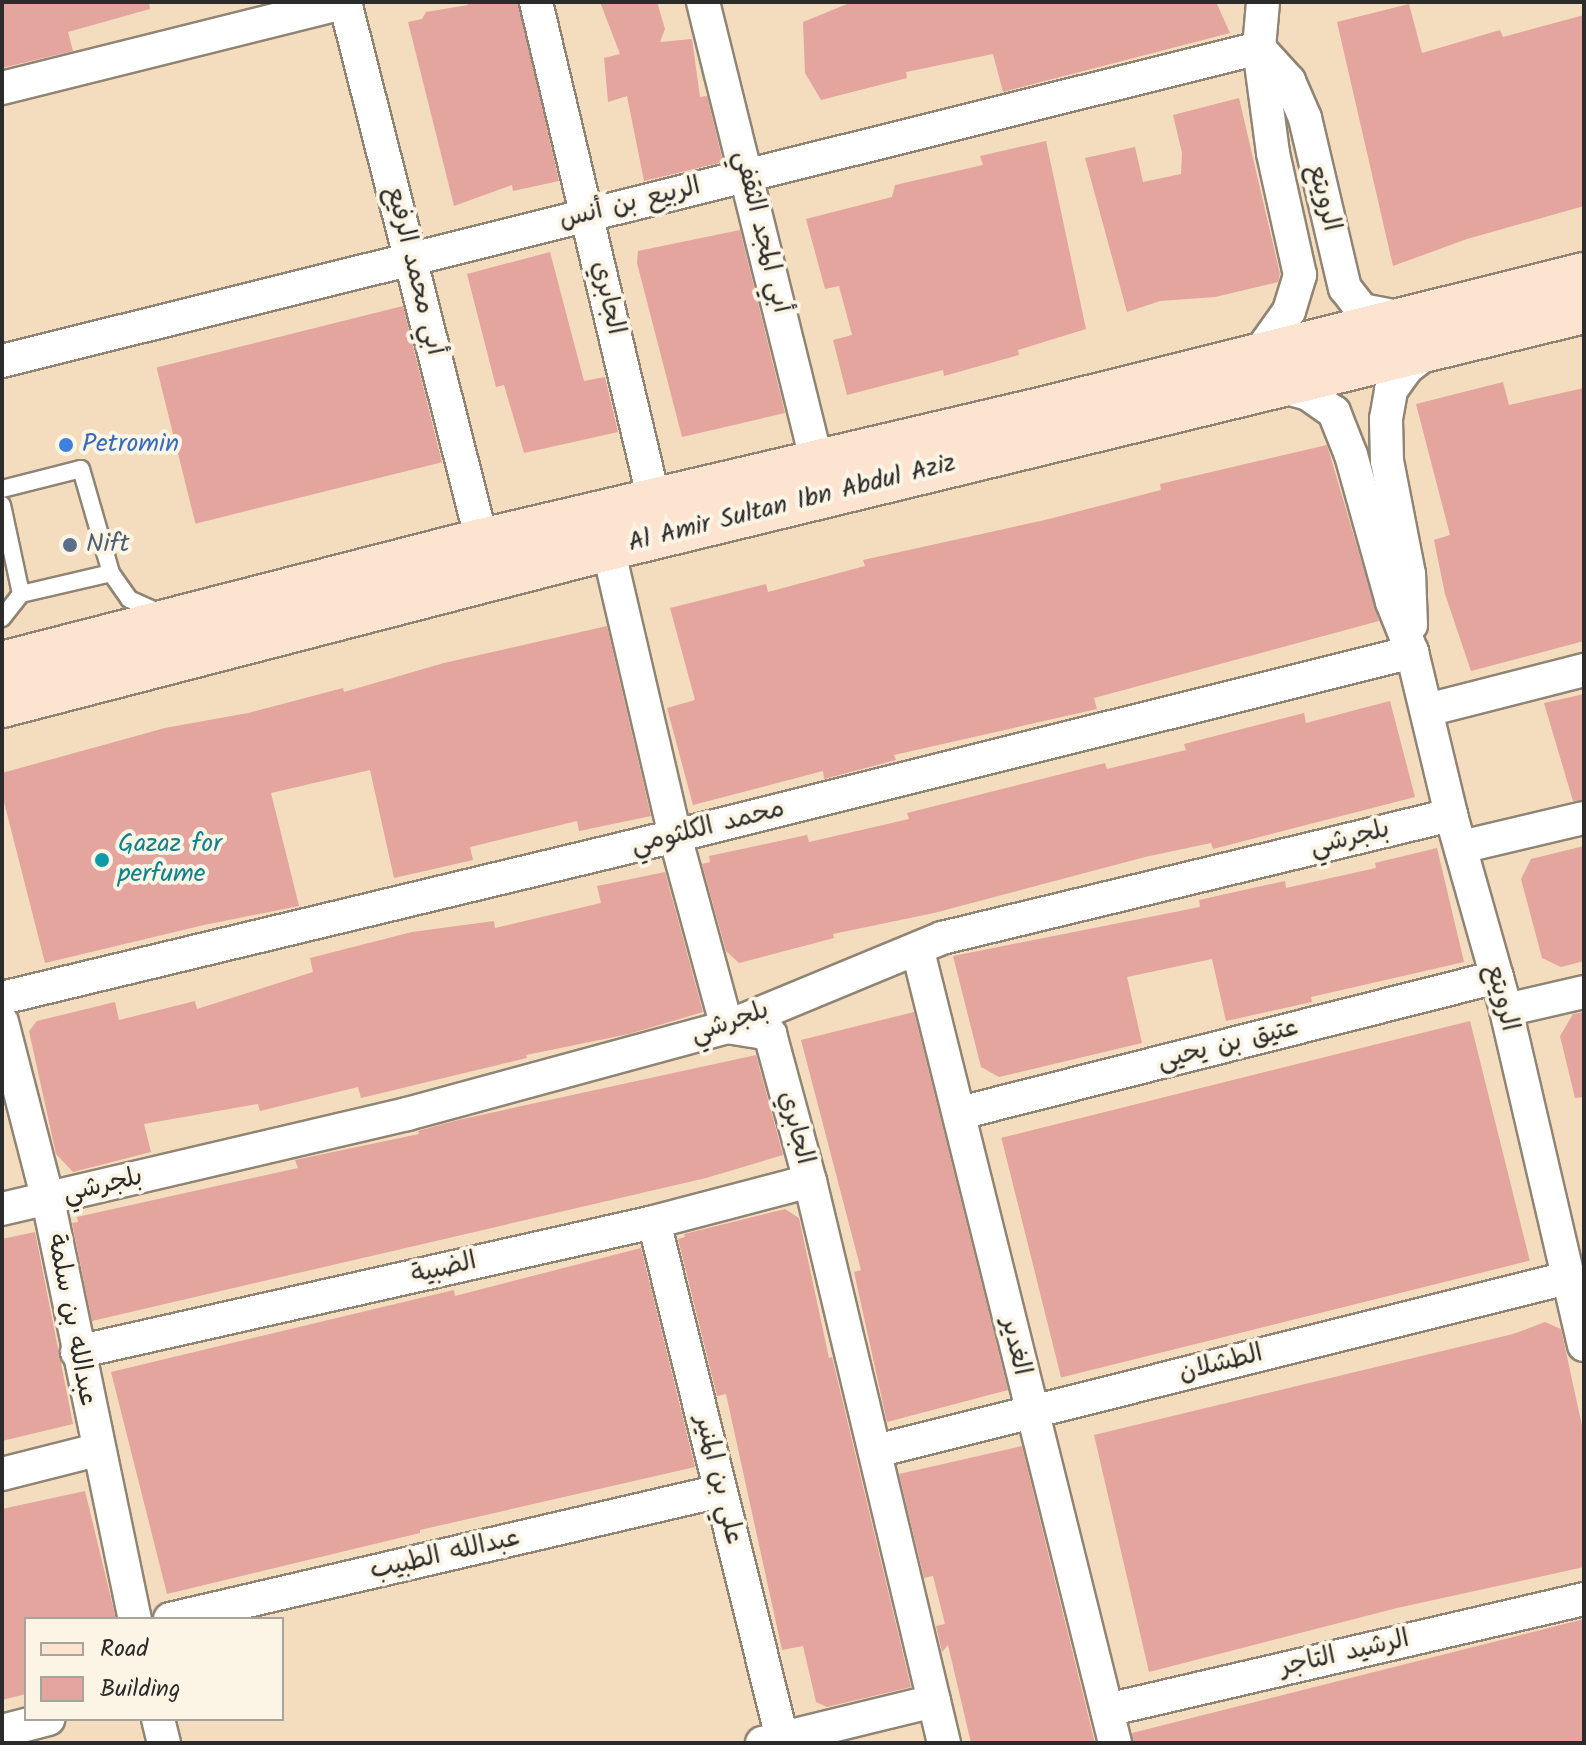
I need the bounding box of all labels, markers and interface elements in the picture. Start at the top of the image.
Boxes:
street label: أبي المجد الثقفي [726,148,796,316]
street label: الرويتع [1300,161,1346,235]
street label: الربيع بن أنس [556,171,704,237]
street label: أبي محمد الرفيع [378,183,450,359]
street label: الجابري [583,258,631,338]
place label: Petromin [82,429,179,461]
marker: Petromin [57,436,75,454]
street label: Al Amir Sultan Ibn Abdul Aziz [625,448,959,560]
place label: Nift [86,529,130,561]
marker: Nift [61,536,79,554]
street label: محمد الكلثومي [628,794,788,862]
street label: بلجرشي [1307,814,1393,864]
place label: Gazaz for perfume [118,829,222,890]
marker: Gazaz for perfume [93,851,111,869]
street label: الرويتع [1478,961,1524,1035]
street label: بلجرشي [687,995,773,1051]
street label: عتيق بن يحيى [1154,1012,1302,1078]
street label: الجابري [770,1088,820,1168]
street label: بلجرشي [60,1162,146,1210]
street label: عبدالله بن سلمة [39,1231,103,1409]
street label: الضبية [408,1246,480,1292]
street label: الغدير [993,1315,1037,1379]
street label: الطشلان [1176,1339,1266,1389]
street label: علي بن المنير [687,1412,749,1548]
street label: عبدالله الطبيب [367,1523,523,1587]
legend [24,1617,284,1721]
street label: الرشيد التاجر [1277,1624,1413,1684]
text: Road [100,1630,148,1669]
text: Building [100,1670,180,1709]

